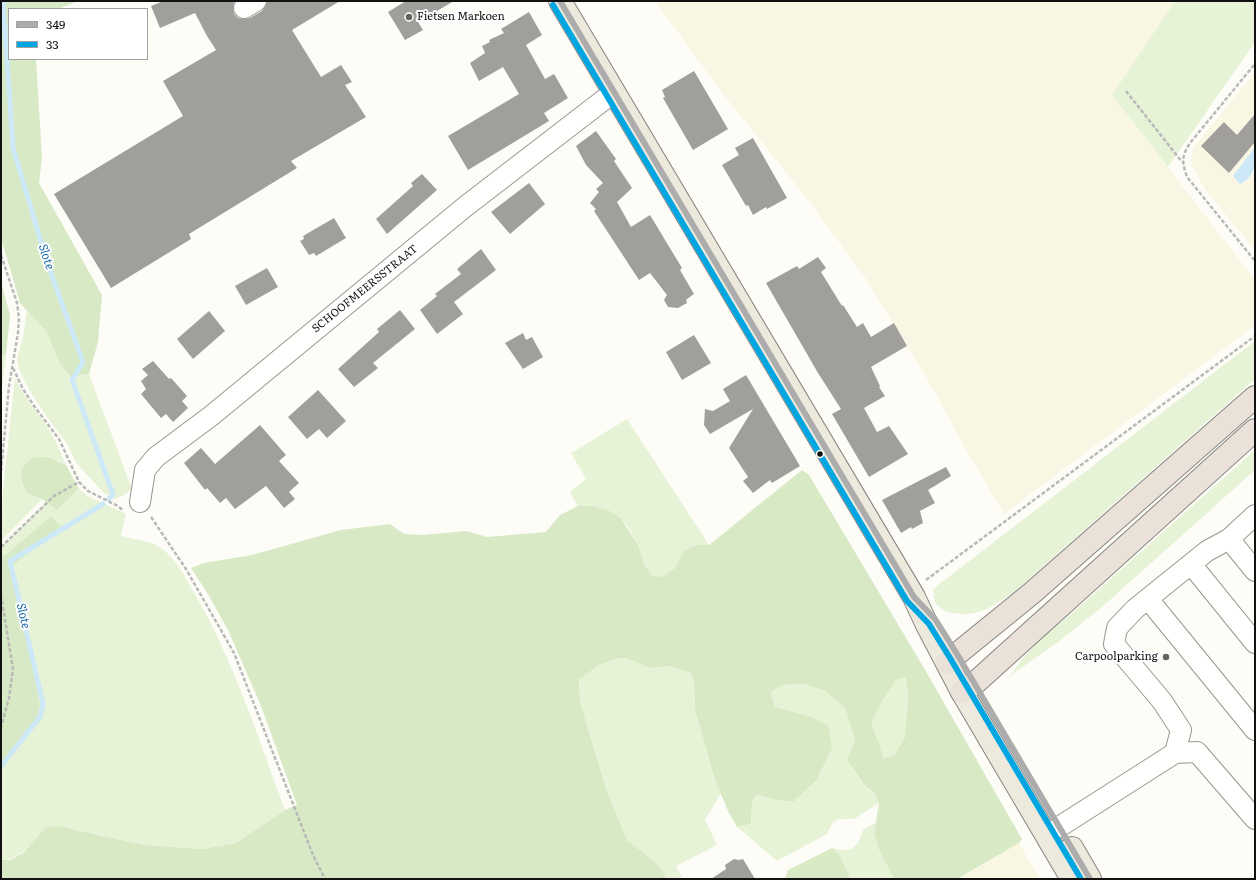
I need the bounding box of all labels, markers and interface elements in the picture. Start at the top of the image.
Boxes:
legend [8,8,148,60]
place label: Fietsen Markoen [417,10,505,24]
marker: Fietsen Markoen [404,12,414,22]
text: 349 [46,15,65,33]
text: 33 [46,35,59,53]
street label: SCHOOFMEERSSTRAAT [310,242,420,336]
water label: Slote [35,243,57,271]
unlabelled marker [815,449,825,459]
water label: Slote [13,602,33,630]
place label: Carpoolparking [1075,650,1158,664]
marker: Carpoolparking [1161,652,1171,662]

